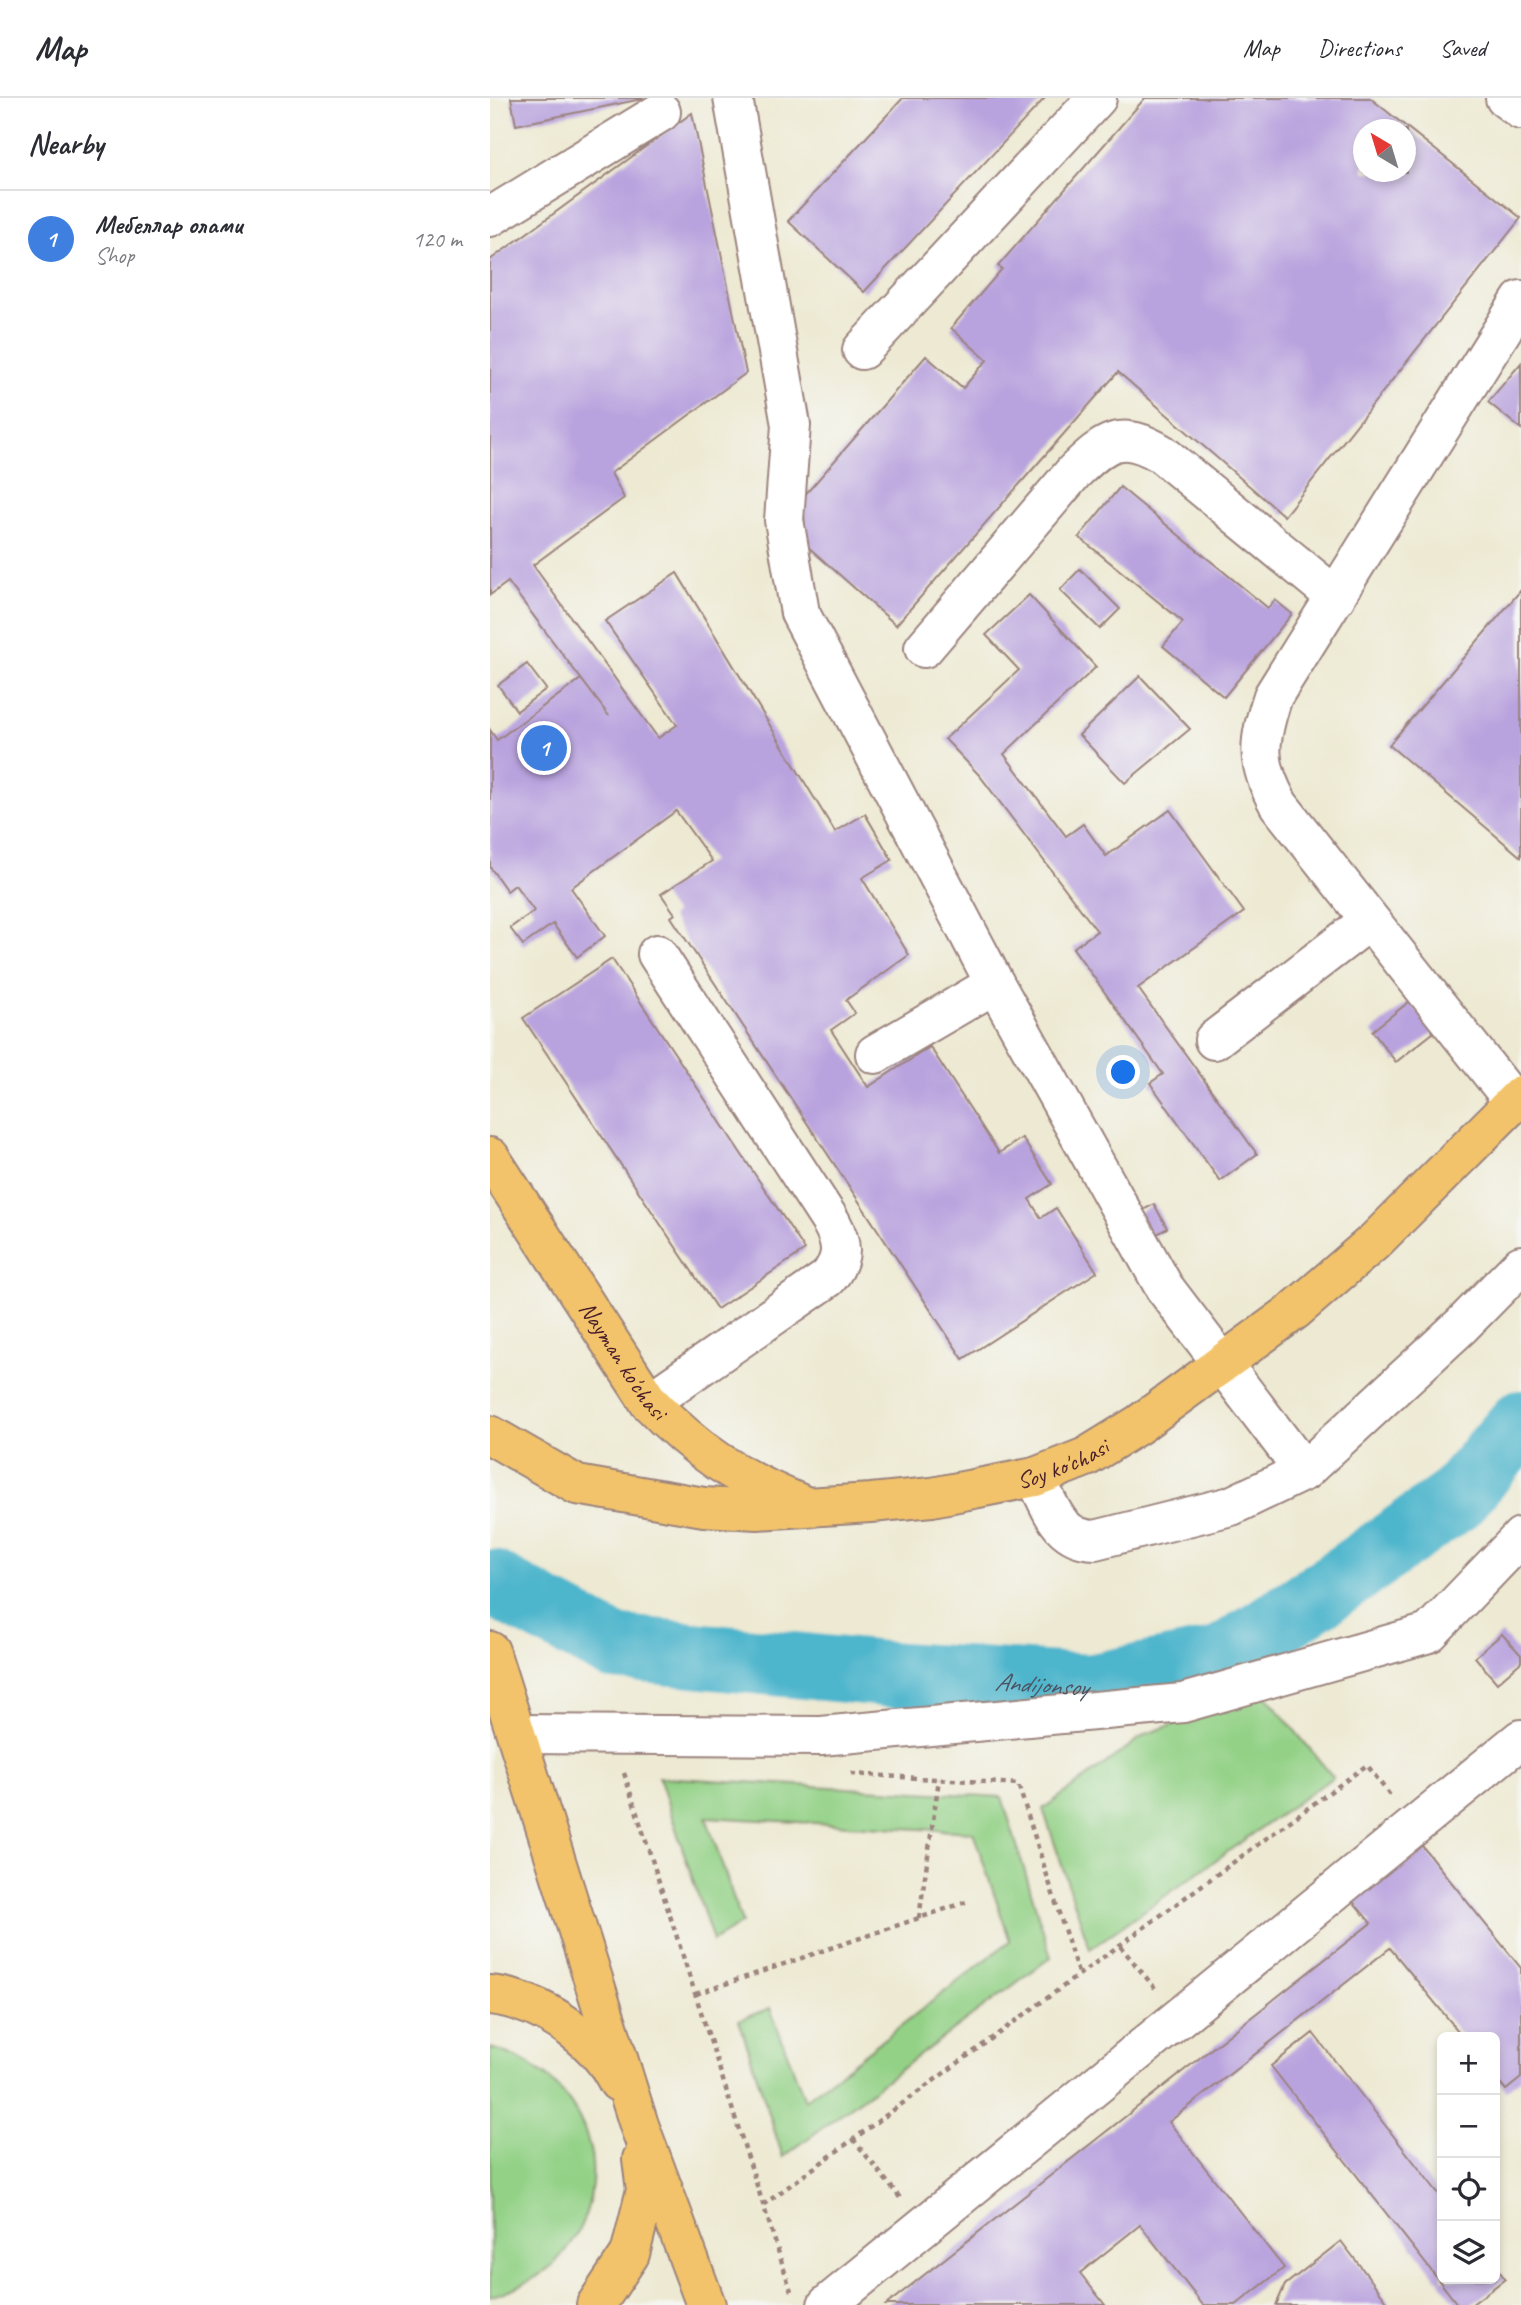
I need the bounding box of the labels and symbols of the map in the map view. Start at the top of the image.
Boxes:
north arrow [1353,119,1416,182]
pin: 1 [521,722,567,774]
your location [1106,1055,1140,1089]
street label: Nayman ko'chasi [573,1296,675,1428]
street label: Soy ko'chasi [1015,1431,1116,1495]
water label: Andijonsoy [994,1665,1093,1704]

